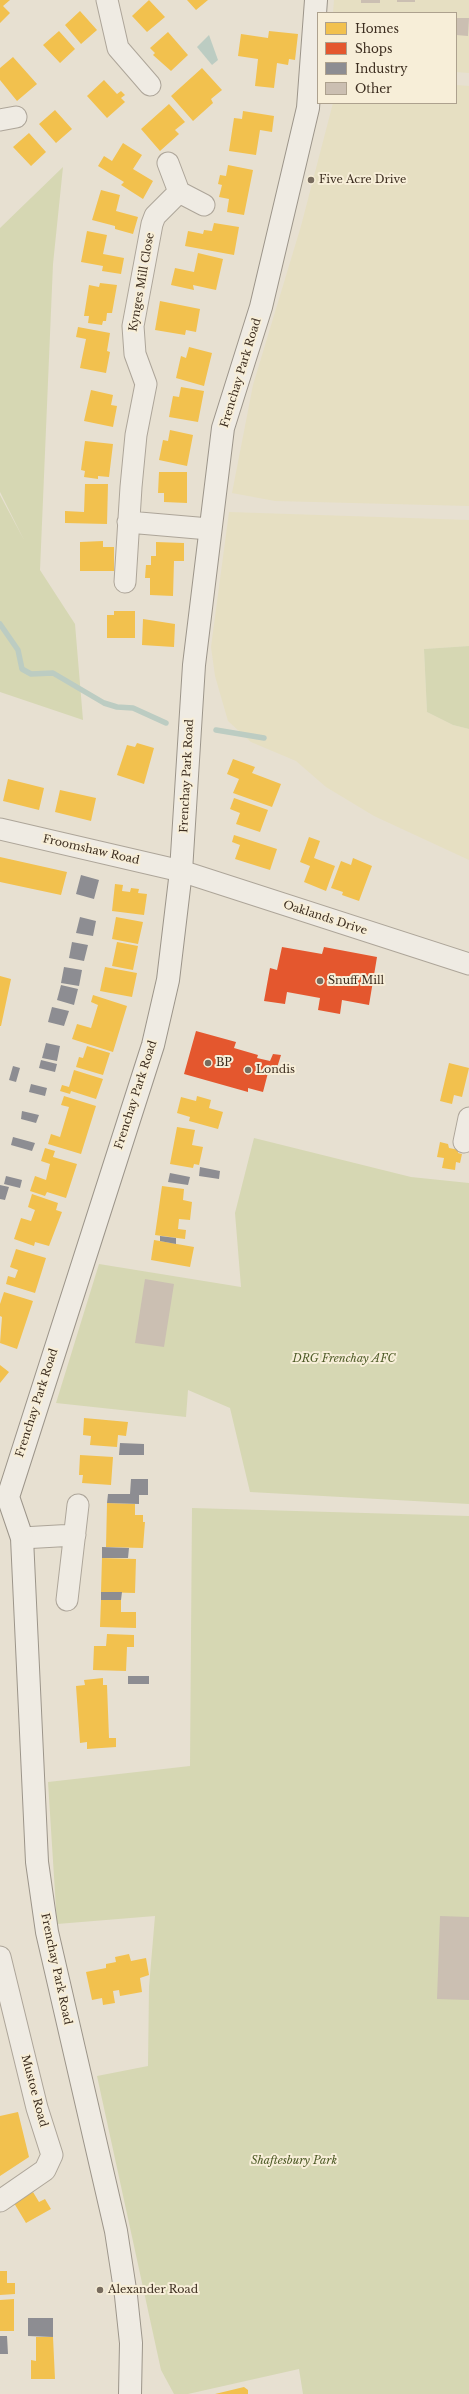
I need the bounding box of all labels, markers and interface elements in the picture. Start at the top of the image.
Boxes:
legend [317,12,457,104]
text: Homes [355,21,399,36]
text: Shops [355,41,392,56]
text: Industry [355,61,408,76]
text: Other [355,81,392,96]
place label: Five Acre Drive [319,173,406,187]
marker: Five Acre Drive [306,175,316,185]
street label: Kynges Mill Close [127,232,157,332]
street label: Frenchay Park Road [218,317,264,429]
street label: Frenchay Park Road [177,719,197,833]
street label: Froomshaw Road [41,832,141,868]
street label: Oaklands Drive [281,898,369,938]
place label: Snuff Mill [328,974,384,988]
marker: Snuff Mill [315,976,325,986]
street label: Frenchay Park Road [112,1039,160,1151]
place label: BP [216,1056,232,1070]
marker: BP [203,1058,213,1068]
place label: Londis [256,1063,295,1077]
marker: Londis [243,1065,253,1075]
street label: Frenchay Park Road [13,1347,61,1459]
park label: DRG Frenchay AFC [293,1352,395,1366]
street label: Frenchay Park Road [38,1912,74,2026]
street label: Mustoe Road [18,2053,50,2129]
park label: Shaftesbury Park [251,2154,337,2168]
place label: Alexander Road [108,2283,198,2297]
marker: Alexander Road [95,2285,105,2295]

